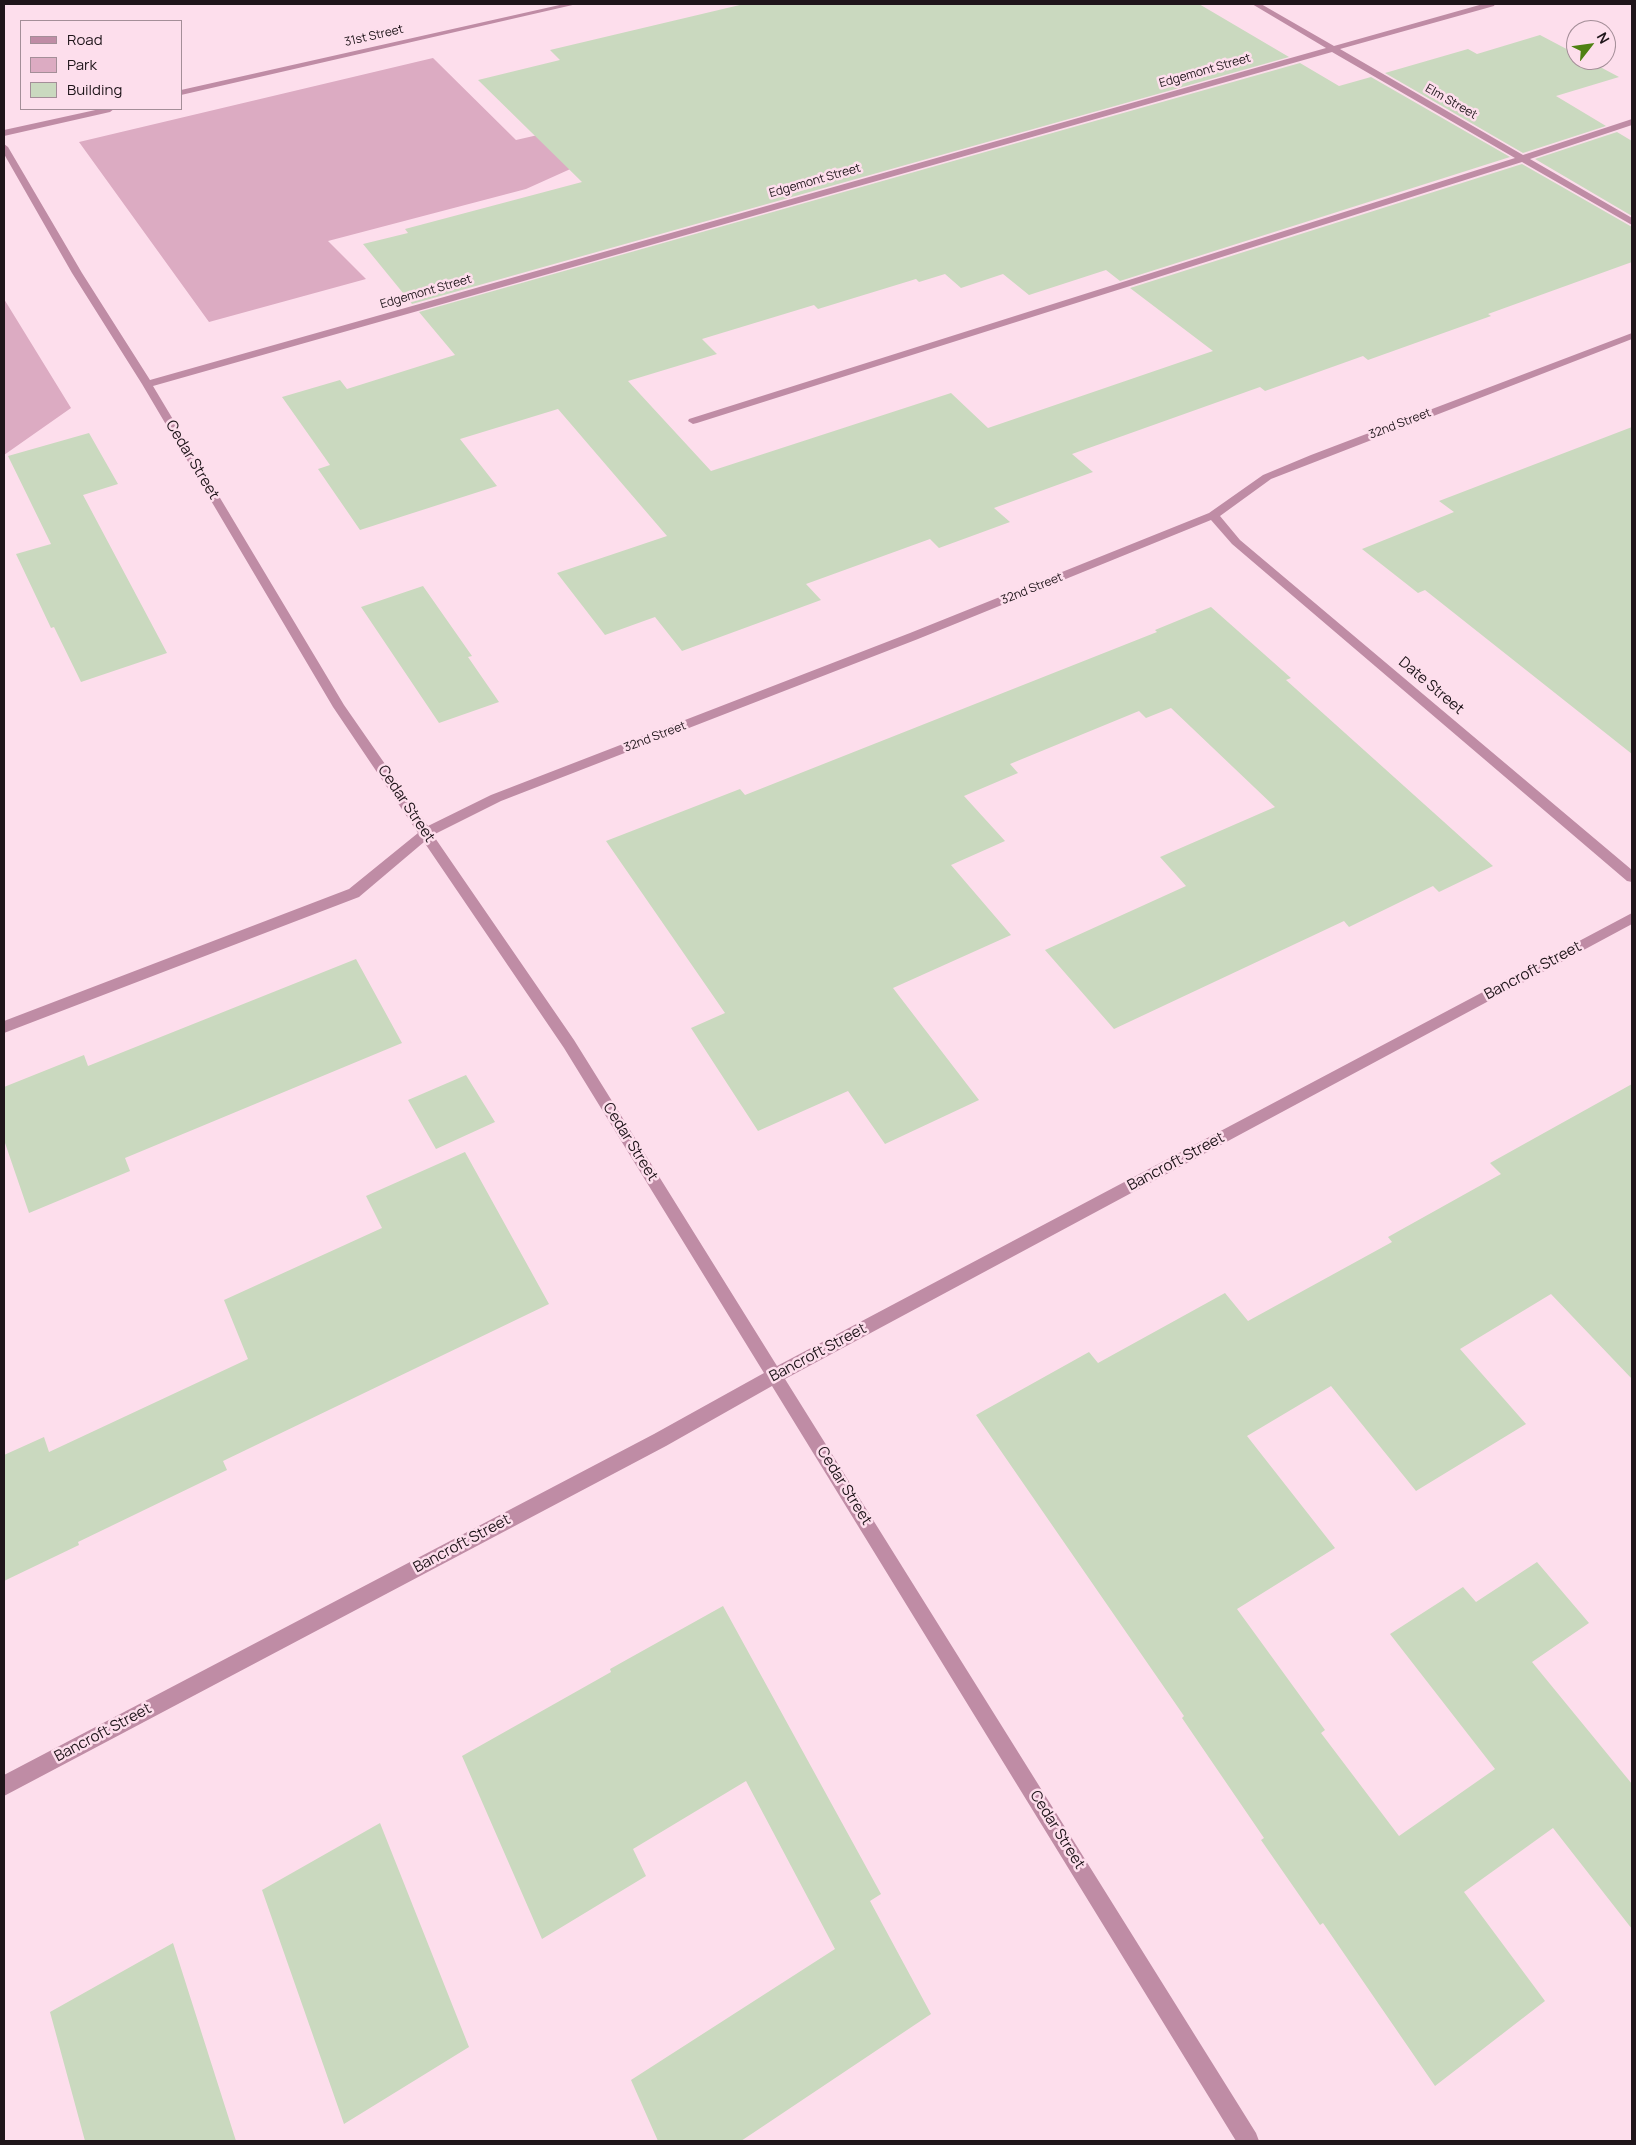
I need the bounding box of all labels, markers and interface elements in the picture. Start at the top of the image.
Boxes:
legend [20,20,182,110]
north arrow [1566,20,1616,70]
street label: 31st Street [343,22,405,50]
text: Road [67,29,103,50]
text: N [1593,29,1614,47]
street label: Edgemont Street [1157,51,1253,91]
text: Park [67,54,97,75]
text: Building [67,79,122,100]
street label: Elm Street [1423,81,1479,123]
street label: Edgemont Street [767,161,863,201]
street label: Edgemont Street [378,272,474,312]
street label: 32nd Street [1367,406,1433,442]
street label: Cedar Street [161,417,223,503]
street label: 32nd Street [999,570,1065,608]
street label: Date Street [1395,653,1467,719]
street label: 32nd Street [622,719,688,755]
street label: Cedar Street [374,762,438,846]
street label: Bancroft Street [1481,938,1585,1004]
street label: Cedar Street [599,1099,661,1185]
street label: Bancroft Street [1124,1129,1228,1195]
street label: Bancroft Street [766,1320,870,1386]
street label: Cedar Street [813,1443,875,1529]
street label: Bancroft Street [410,1511,514,1577]
street label: Bancroft Street [51,1700,155,1766]
street label: Cedar Street [1026,1787,1088,1873]

